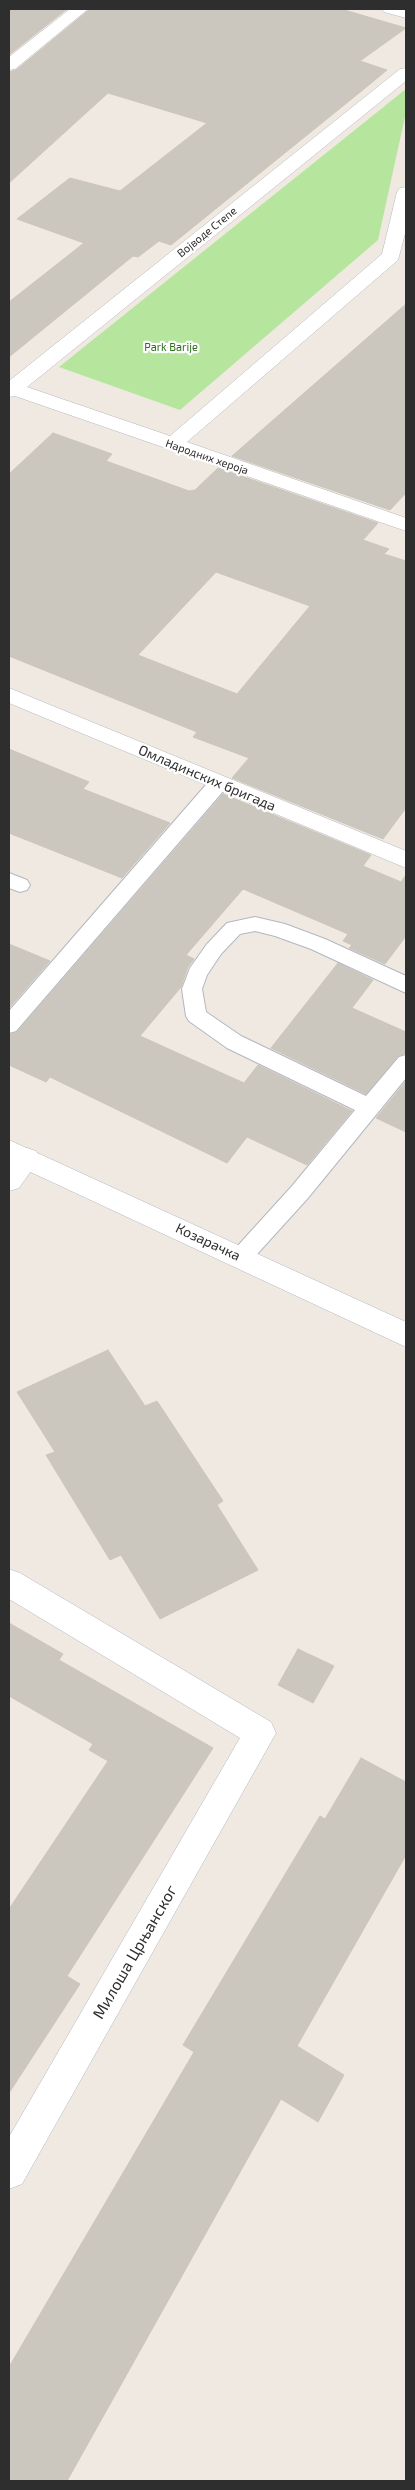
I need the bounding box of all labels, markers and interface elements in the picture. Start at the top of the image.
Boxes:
street label: Војводе Степе [175,204,239,260]
park label: Park Barije [144,340,198,354]
street label: Народних хероја [164,437,250,477]
street label: Омладинских бригада [136,741,278,815]
street label: Козарачка [173,1220,243,1264]
street label: Милоша Црњанског [89,1882,181,2022]

